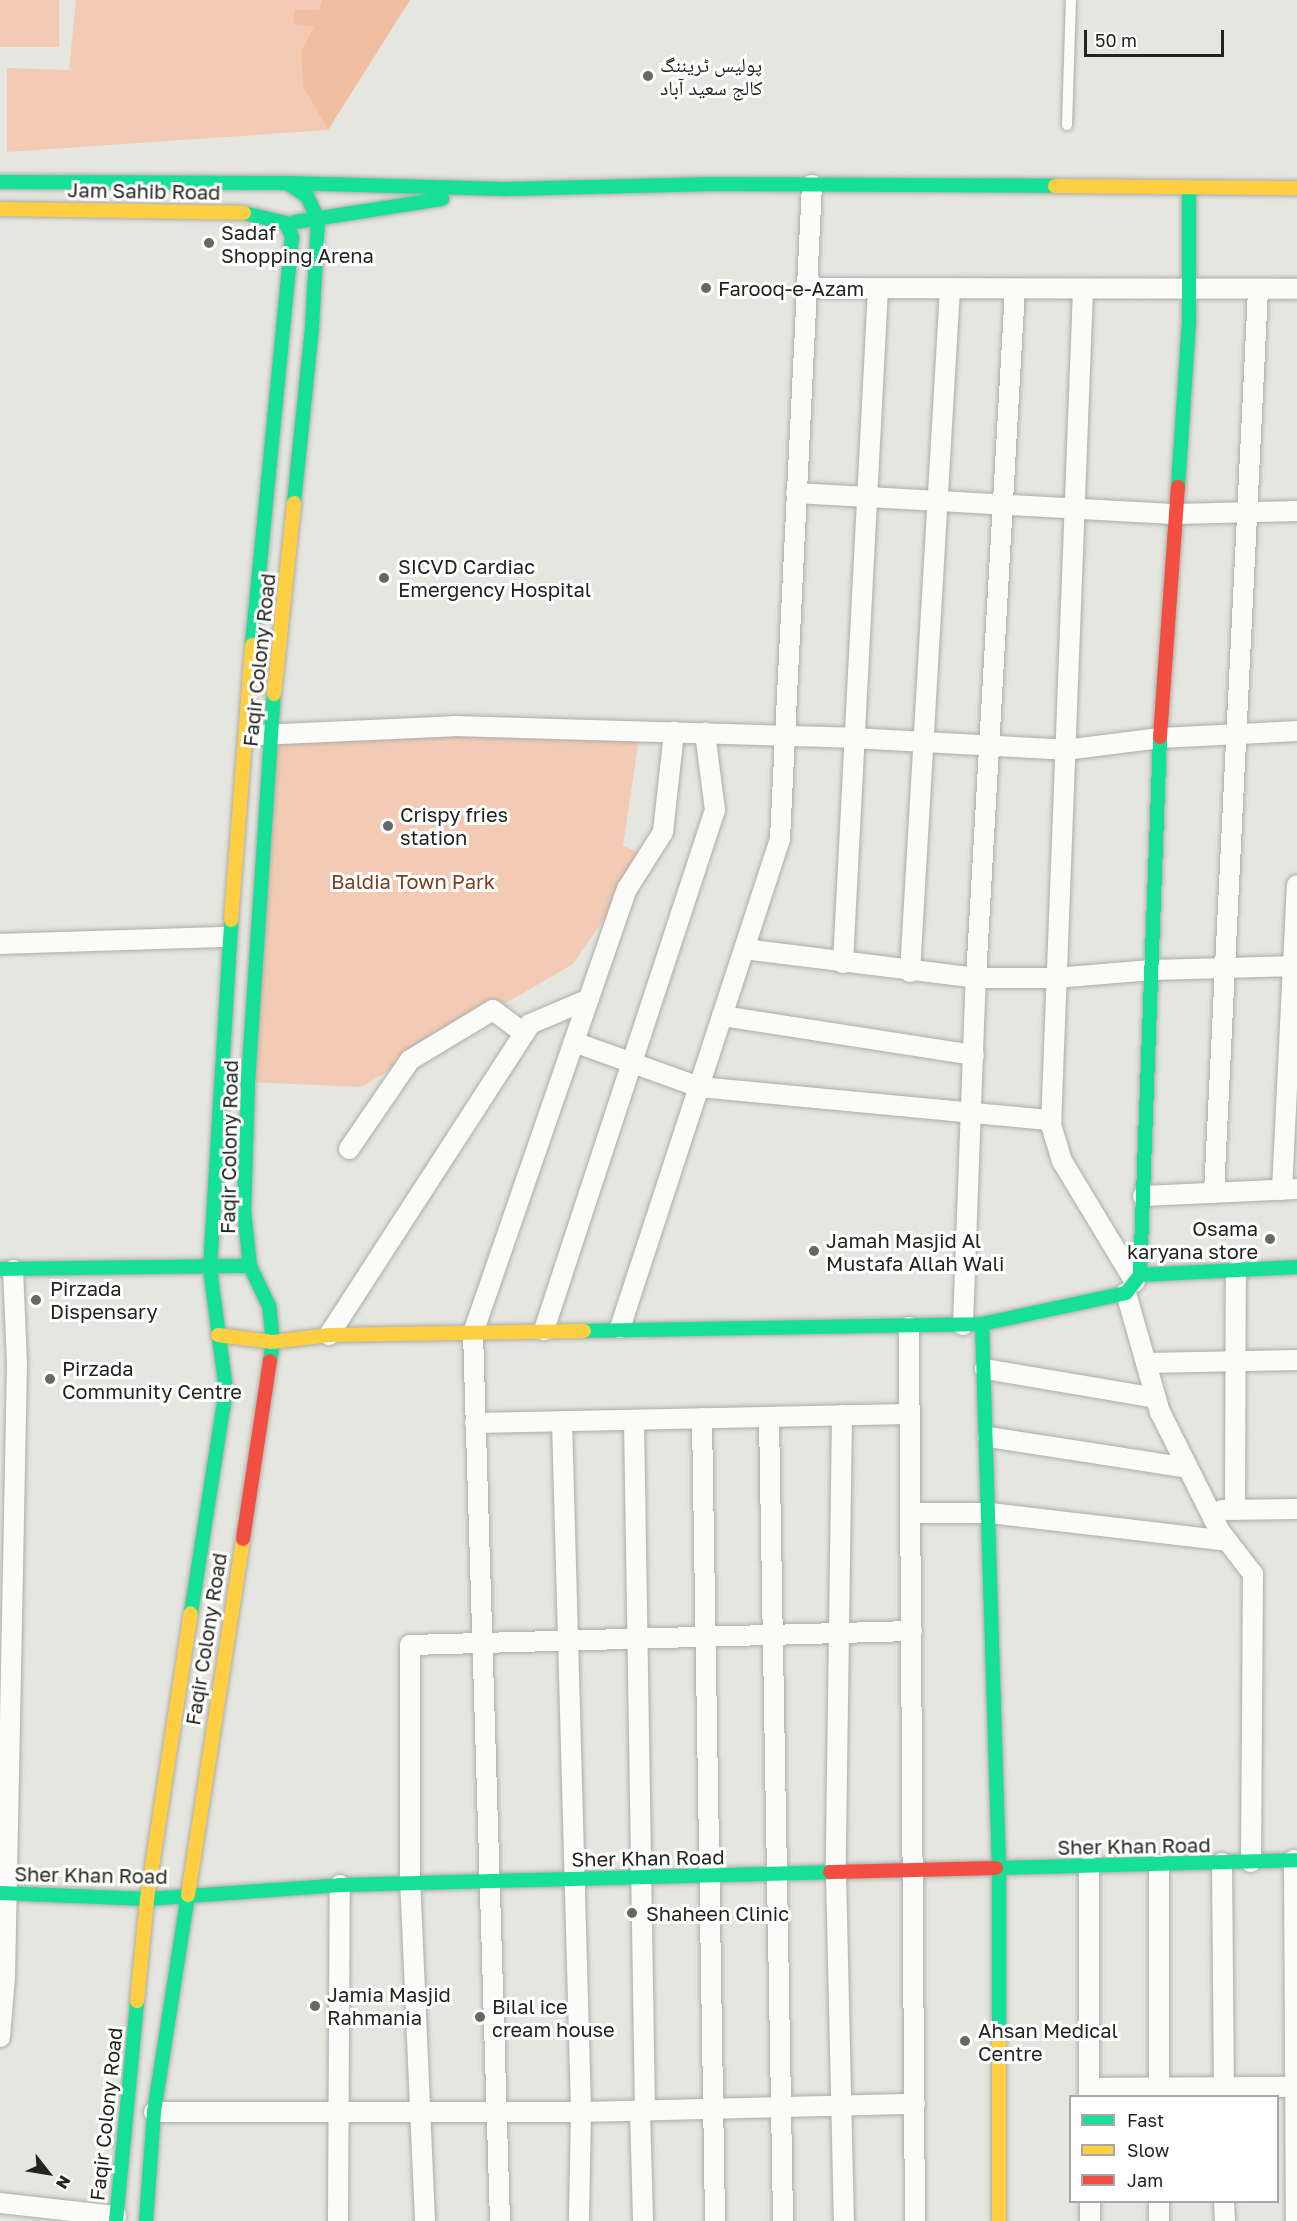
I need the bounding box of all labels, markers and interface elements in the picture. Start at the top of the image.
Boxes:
scale bar [1087,18,1226,56]
text: 50 m [1095,29,1137,51]
place label: پولیس ٹریننگ کالج سعید آباد [660,52,763,99]
marker: پولیس ٹریننگ کالج سعید آباد [641,69,655,83]
street label: Jam Sahib Road [67,178,221,204]
place label: Sadaf Shopping Arena [221,220,374,267]
marker: Sadaf Shopping Arena [202,236,216,250]
place label: Farooq-e-Azam [718,276,864,300]
marker: Farooq-e-Azam [699,281,713,295]
place label: SICVD Cardiac Emergency Hospital [398,554,591,601]
marker: SICVD Cardiac Emergency Hospital [375,569,393,587]
street label: Faqir Colony Road [238,572,280,748]
place label: Crispy fries station [400,802,508,849]
marker: Crispy fries station [381,819,395,833]
park label: Baldia Town Park [331,869,495,893]
street label: Faqir Colony Road [215,1060,243,1234]
place label: Osama karyana store [1127,1216,1258,1263]
place label: Jamah Masjid Al Mustafa Allah Wali [826,1228,1004,1275]
marker: Osama karyana store [1263,1232,1277,1246]
marker: Jamah Masjid Al Mustafa Allah Wali [807,1244,821,1258]
place label: Pirzada Dispensary [50,1276,158,1323]
marker: Pirzada Dispensary [27,1291,45,1309]
place label: Pirzada Community Centre [62,1356,242,1403]
marker: Pirzada Community Centre [43,1372,57,1386]
street label: Faqir Colony Road [181,1551,231,1727]
street label: Sher Khan Road [1057,1833,1211,1859]
street label: Sher Khan Road [571,1845,725,1871]
street label: Sher Khan Road [14,1862,168,1888]
place label: Shaheen Clinic [646,1901,789,1925]
marker: Shaheen Clinic [623,1904,641,1922]
place label: Jamia Masjid Rahmania [327,1982,451,2029]
place label: Bilal ice cream house [492,1994,615,2041]
marker: Jamia Masjid Rahmania [308,1999,322,2013]
marker: Bilal ice cream house [473,2010,487,2024]
place label: Ahsan Medical Centre [978,2018,1118,2065]
street label: Faqir Colony Road [85,2026,127,2202]
marker: Ahsan Medical Centre [956,2032,974,2050]
legend [1069,2095,1279,2203]
text: Fast [1127,2109,1164,2131]
text: Slow [1127,2139,1169,2161]
north arrow [18,2143,78,2203]
text: Jam [1127,2169,1163,2191]
text: N [52,2172,75,2193]

